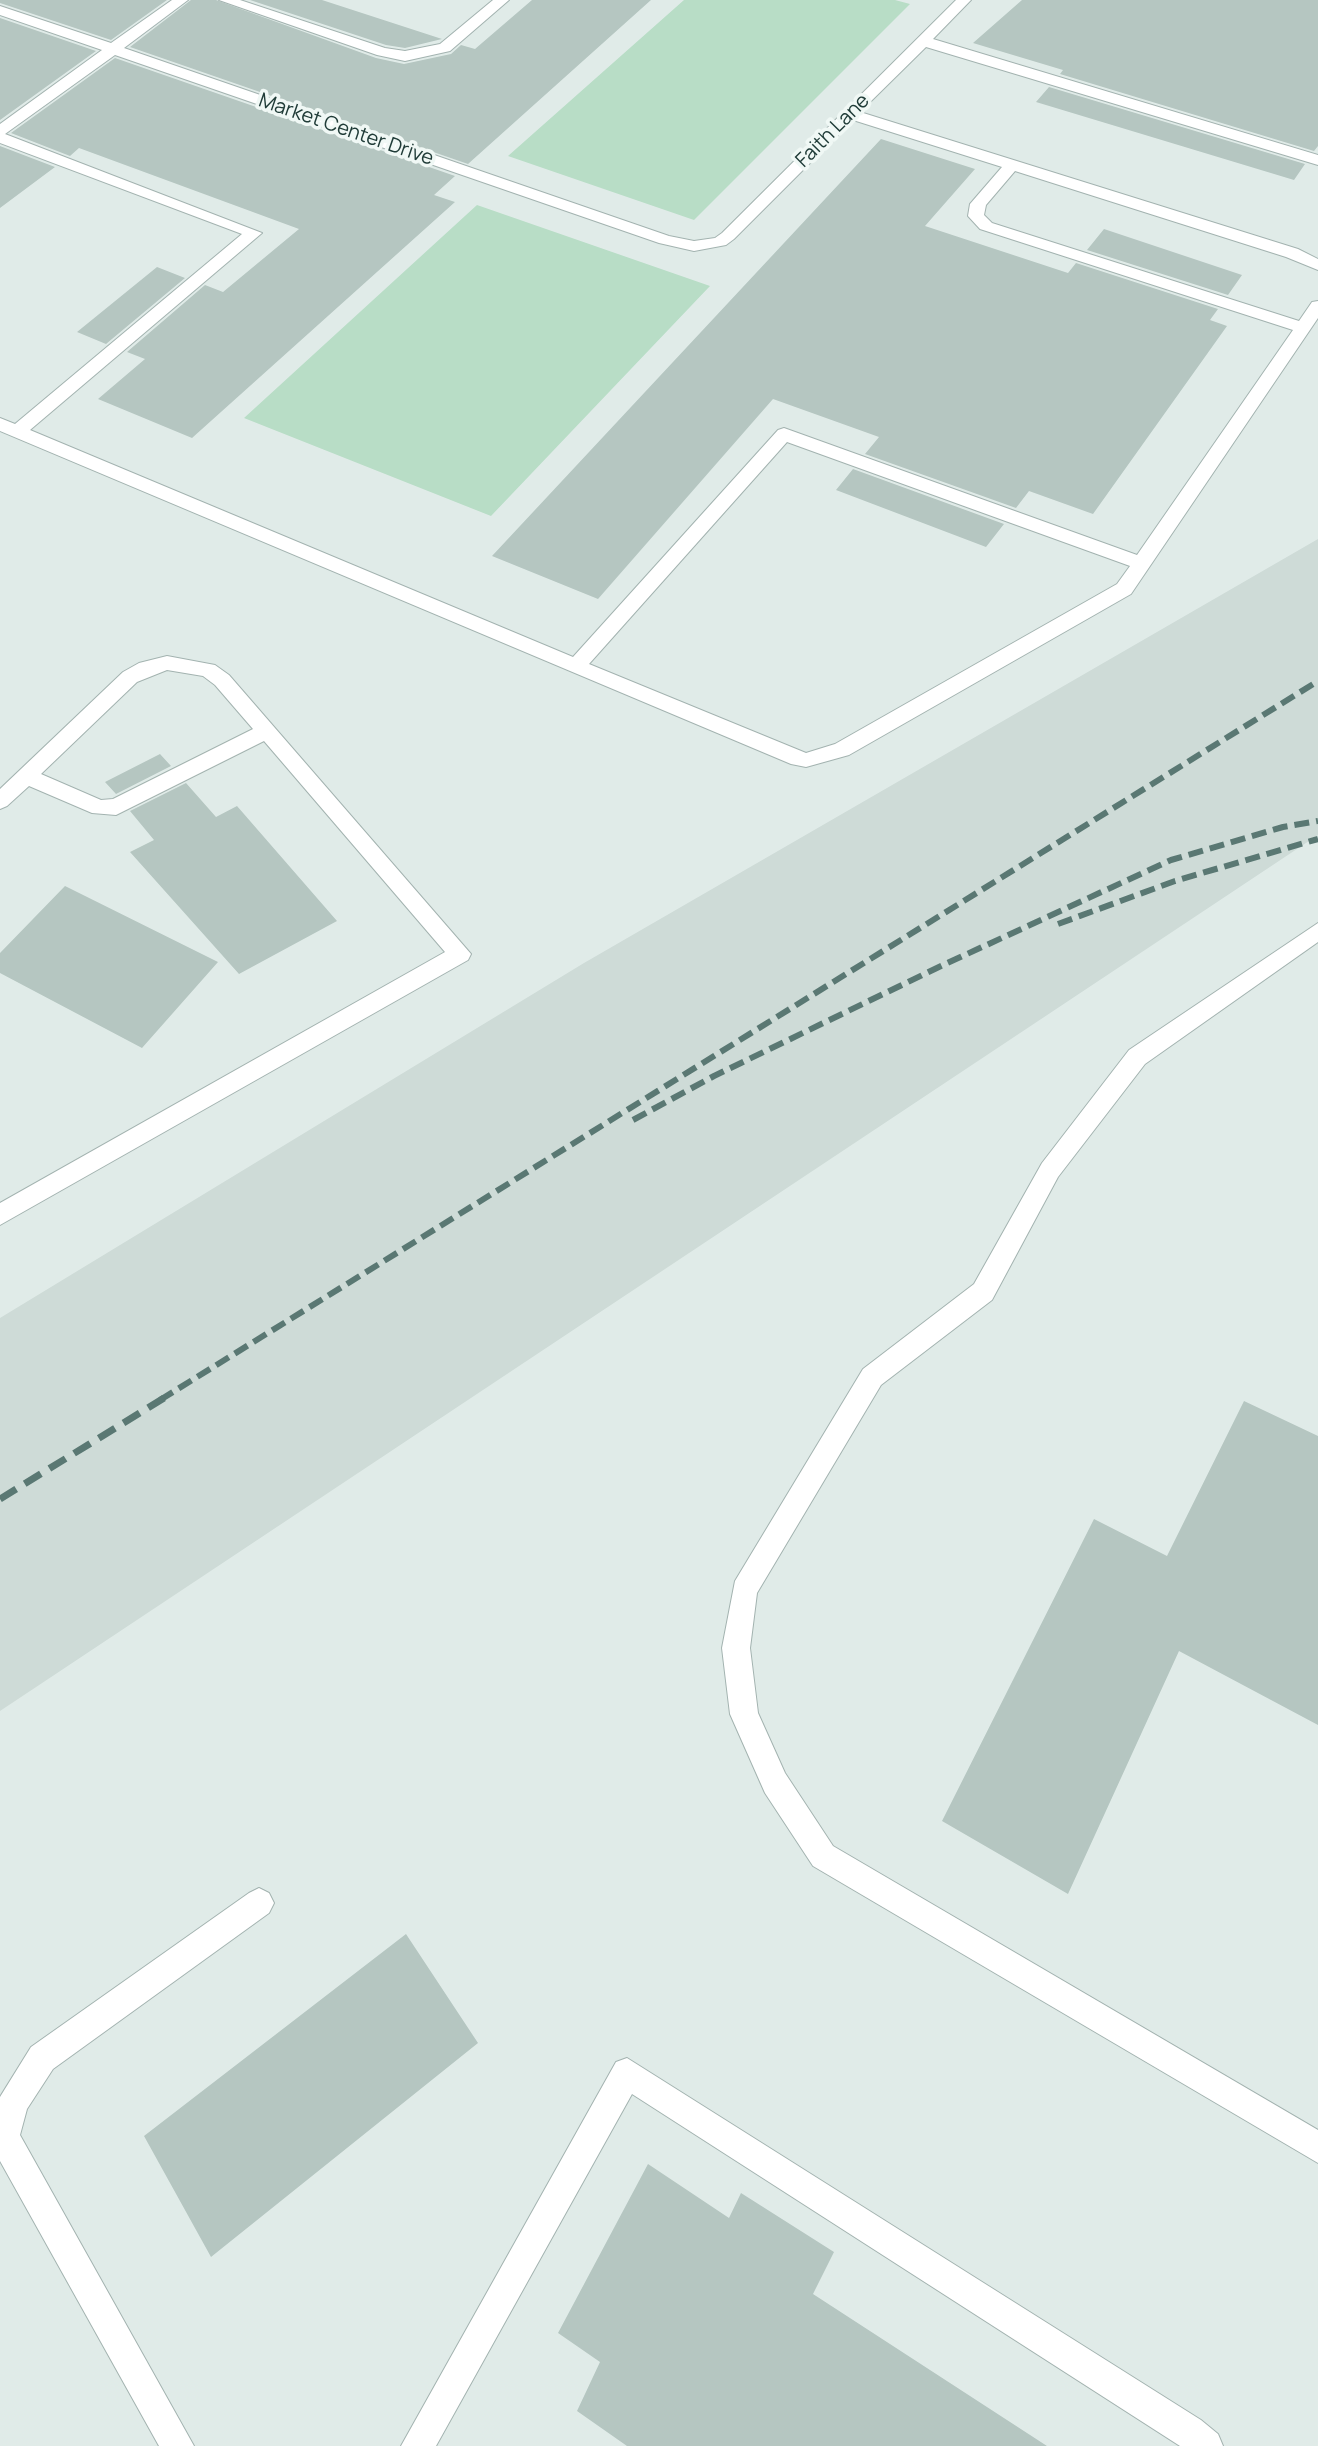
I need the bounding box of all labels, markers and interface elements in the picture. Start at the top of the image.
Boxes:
street label: Market Center Drive [255,89,437,171]
street label: Faith Lane [791,89,875,173]

